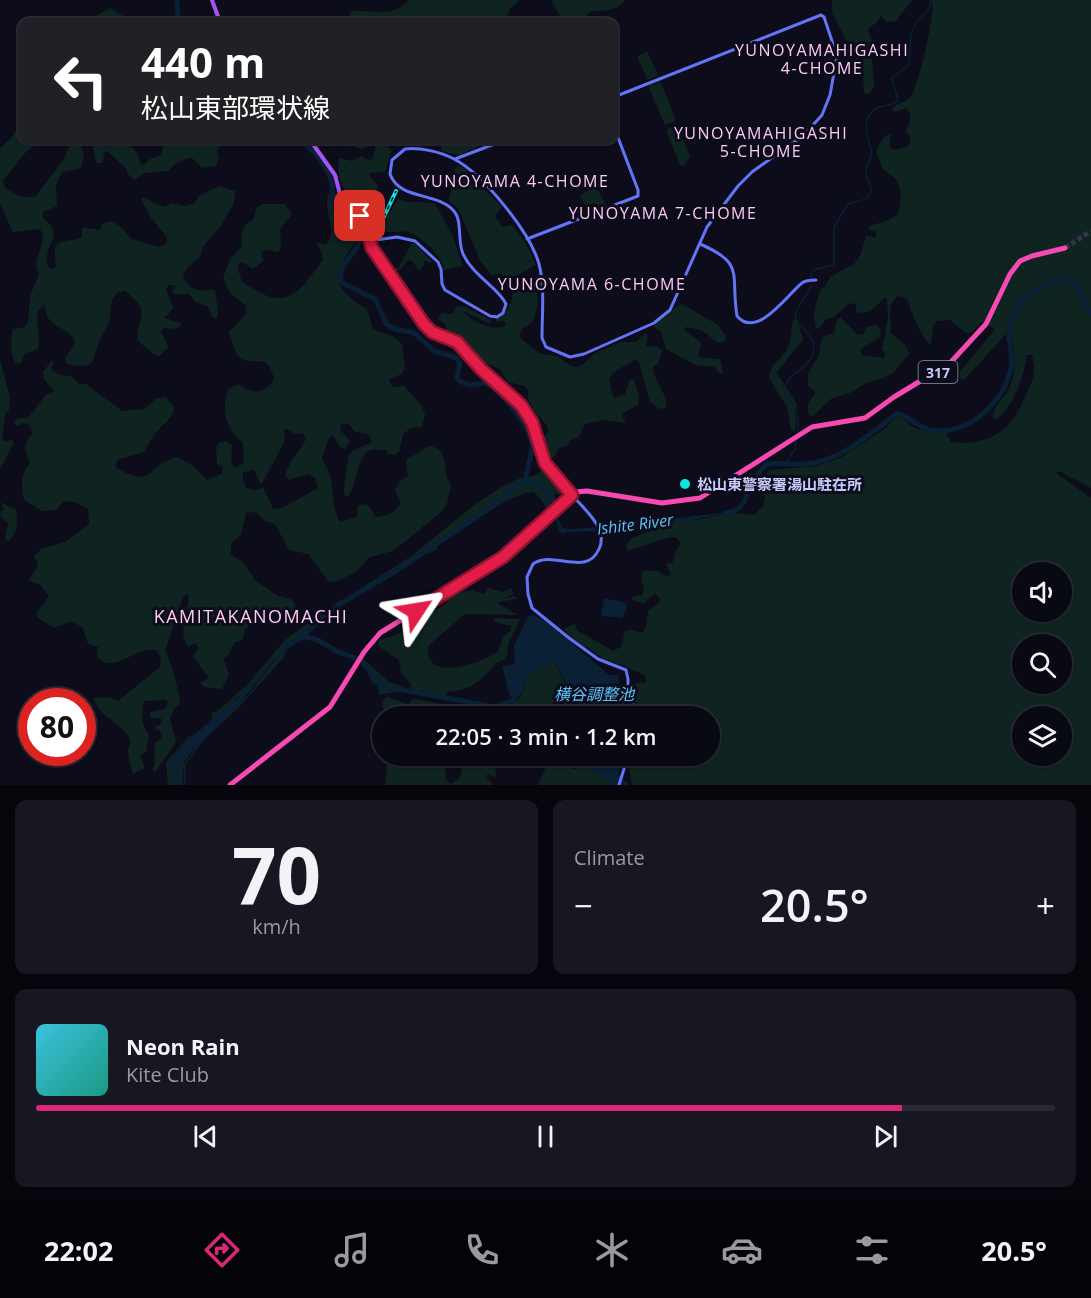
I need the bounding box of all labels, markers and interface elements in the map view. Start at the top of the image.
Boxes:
text: 440 m [141,33,265,90]
district label: YUNOYAMAHIGASHI 4-CHOME [735,39,909,79]
icon: left [42,42,120,120]
text: 松山東部環状線 [141,89,330,126]
district label: YUNOYAMAHIGASHI 5-CHOME [674,122,848,162]
district label: YUNOYAMA 4-CHOME [421,170,609,192]
pin [334,190,385,241]
icon: arrive [343,199,376,232]
district label: YUNOYAMA 7-CHOME [569,202,757,224]
district label: YUNOYAMA 6-CHOME [498,273,686,295]
road number: 317 [918,361,958,383]
place label: 松山東警察署湯山駐在所 [697,474,862,494]
marker: 松山東警察署湯山駐在所 [678,477,692,491]
water label: Ishite River [596,508,675,540]
map controls [1012,562,1072,766]
button: sound [1012,562,1072,622]
position arrow [384,579,448,643]
district label: KAMITAKANOMACHI [154,604,348,628]
button: search [1012,634,1072,694]
water label: 横谷調整池 [554,683,636,705]
speed limit sign: 80 [18,688,96,766]
button: layers [1012,706,1072,766]
text: 22:05 · 3 min · 1.2 km [435,721,657,751]
text: 70 [232,821,321,927]
text: Climate [574,844,645,871]
text: 20.5° [760,874,869,935]
text: − [574,883,593,928]
text: + [1036,883,1055,928]
text: km/h [252,913,301,940]
text: Neon Rain [126,1031,240,1061]
text: Kite Club [126,1061,209,1088]
icon: previous [189,1120,222,1153]
icon: pause [529,1120,562,1153]
icon: next [869,1120,902,1153]
icon: directions [201,1229,243,1271]
icon: music [331,1229,373,1271]
icon: phone [461,1229,503,1271]
icon: climate [591,1229,633,1271]
icon: car [721,1229,763,1271]
icon: filters [851,1229,893,1271]
text: 22:02 [44,1232,113,1269]
text: 20.5° [981,1232,1047,1269]

